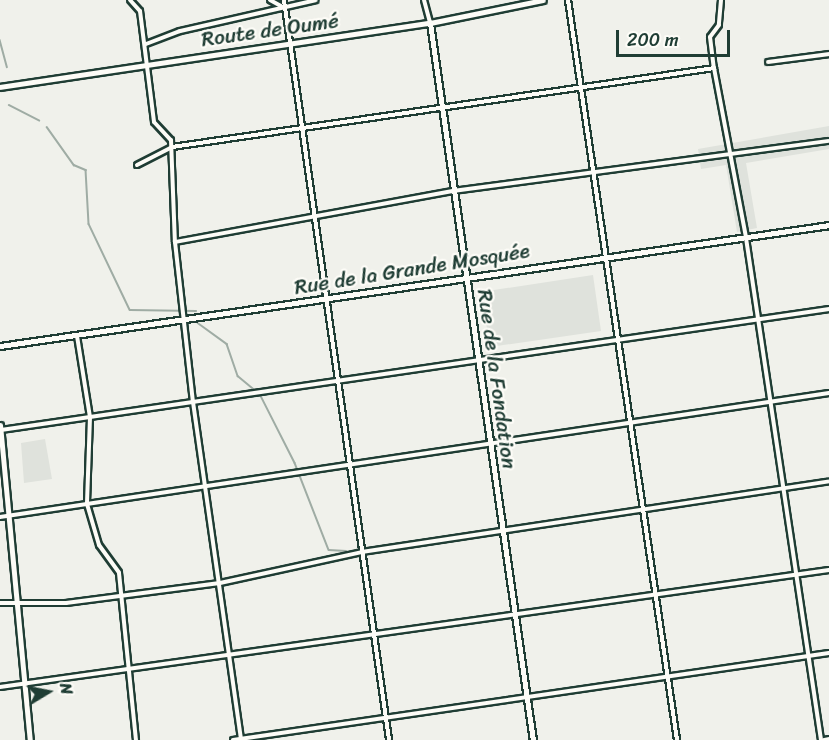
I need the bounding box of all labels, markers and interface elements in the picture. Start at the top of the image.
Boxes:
street label: Route de Oumé [200,8,340,52]
scale bar [619,18,733,56]
text: 200 m [627,24,679,56]
street label: Rue de la Grande Mosquée [291,238,533,300]
street label: Rue de la Fondation [472,288,522,470]
north arrow [18,662,78,722]
text: N [51,681,81,697]

